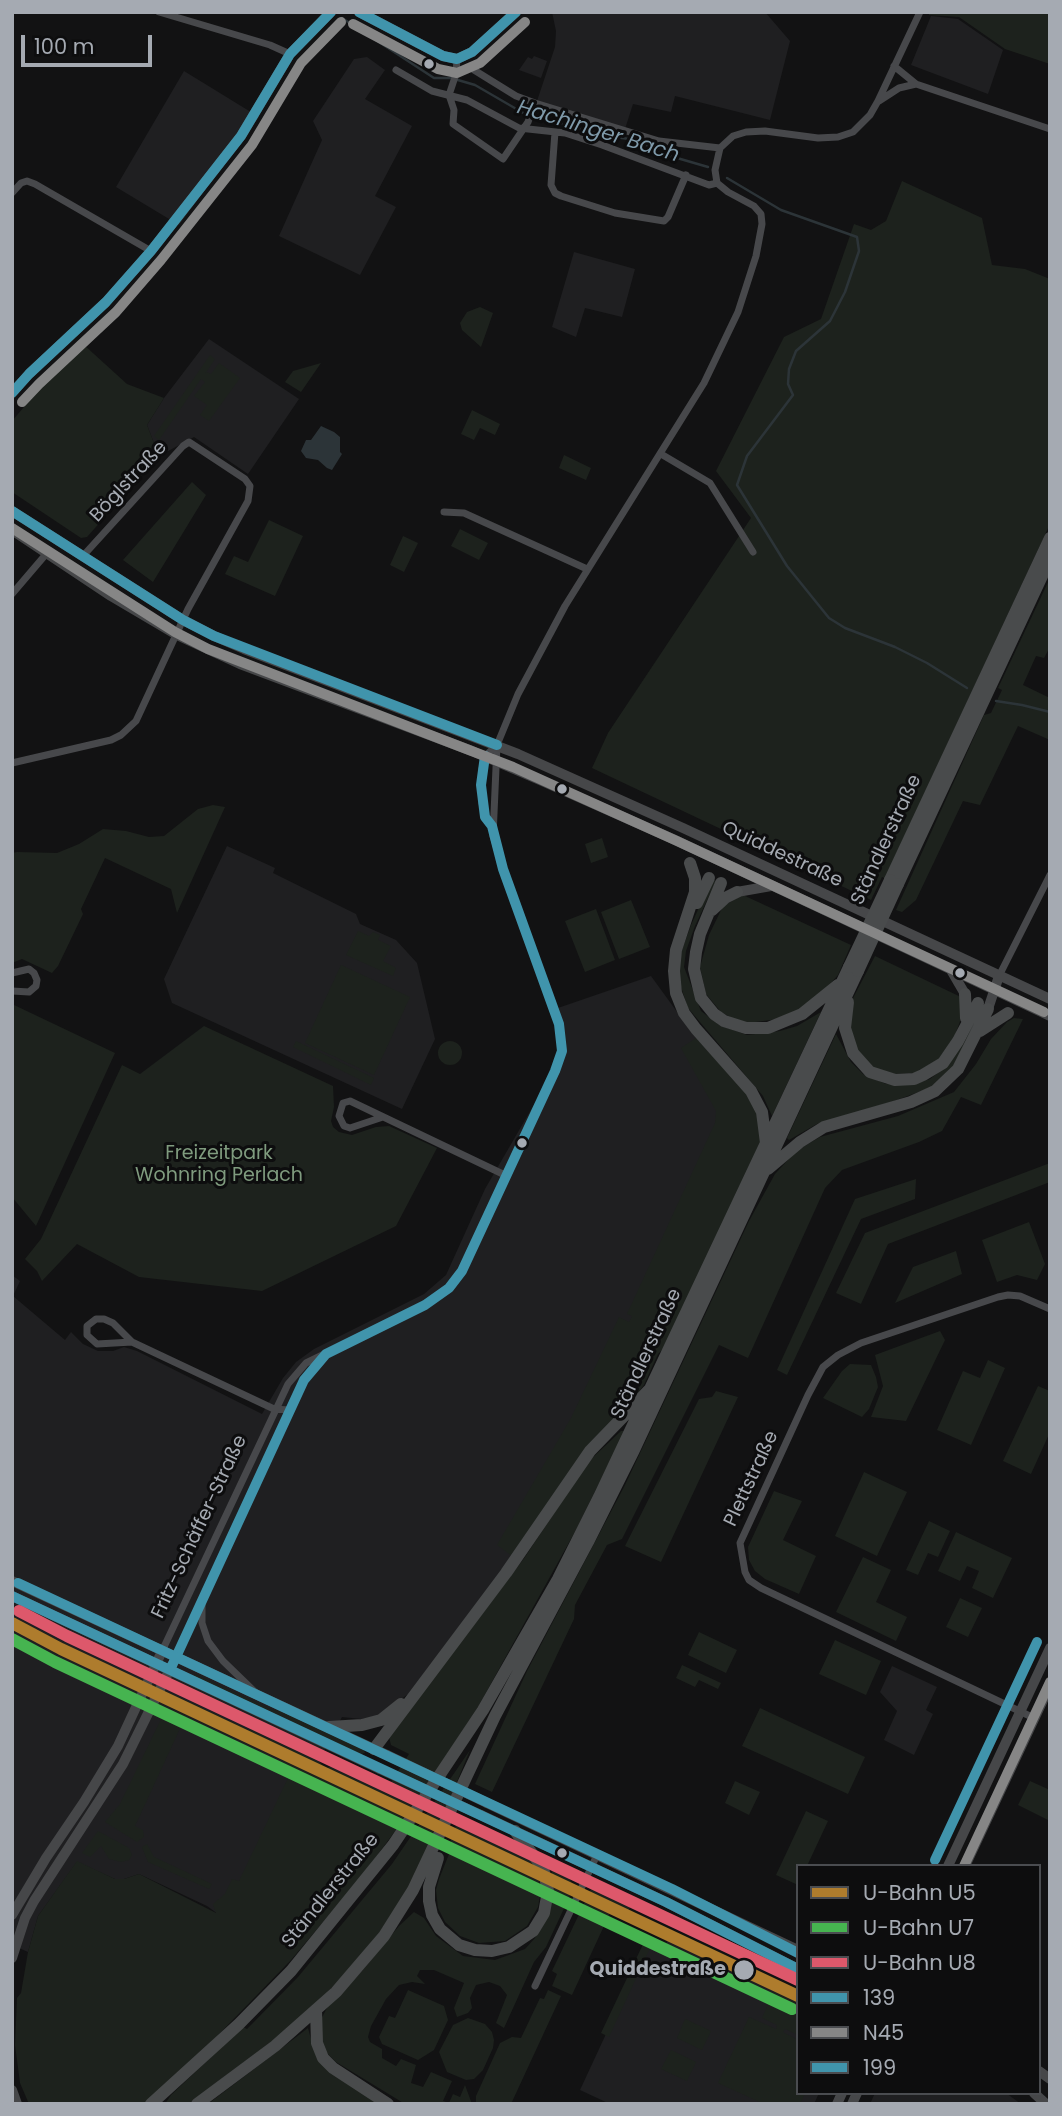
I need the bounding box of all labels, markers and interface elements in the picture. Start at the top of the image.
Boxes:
scale bar [24,21,156,65]
text: 100 m [34,32,94,61]
unlabelled marker [422,57,436,71]
water label: Hachinger Bach [514,95,682,169]
street label: Böglstraße [86,437,172,527]
street label: Ständlerstraße [847,771,927,909]
unlabelled marker [555,782,569,796]
street label: Quiddestraße [718,817,846,893]
unlabelled marker [953,966,967,980]
unlabelled marker [515,1136,529,1150]
park label: Freizeitpark Wohnring Perlach [135,1143,303,1187]
street label: Ständlerstraße [607,1285,687,1423]
street label: Plettstraße [720,1428,784,1530]
street label: Fritz-Schäffer-Straße [147,1432,253,1622]
street label: Ständlerstraße [278,1829,384,1953]
unlabelled marker [555,1846,569,1860]
legend [796,1864,1041,2095]
text: U-Bahn U5 [863,1878,976,1907]
text: U-Bahn U7 [863,1913,974,1942]
text: U-Bahn U8 [863,1948,976,1977]
marker: Quiddestraße [732,1958,756,1982]
place label: Quiddestraße [590,1959,726,1981]
text: 139 [863,1983,895,2012]
text: N45 [863,2018,904,2047]
text: 199 [863,2053,896,2082]

